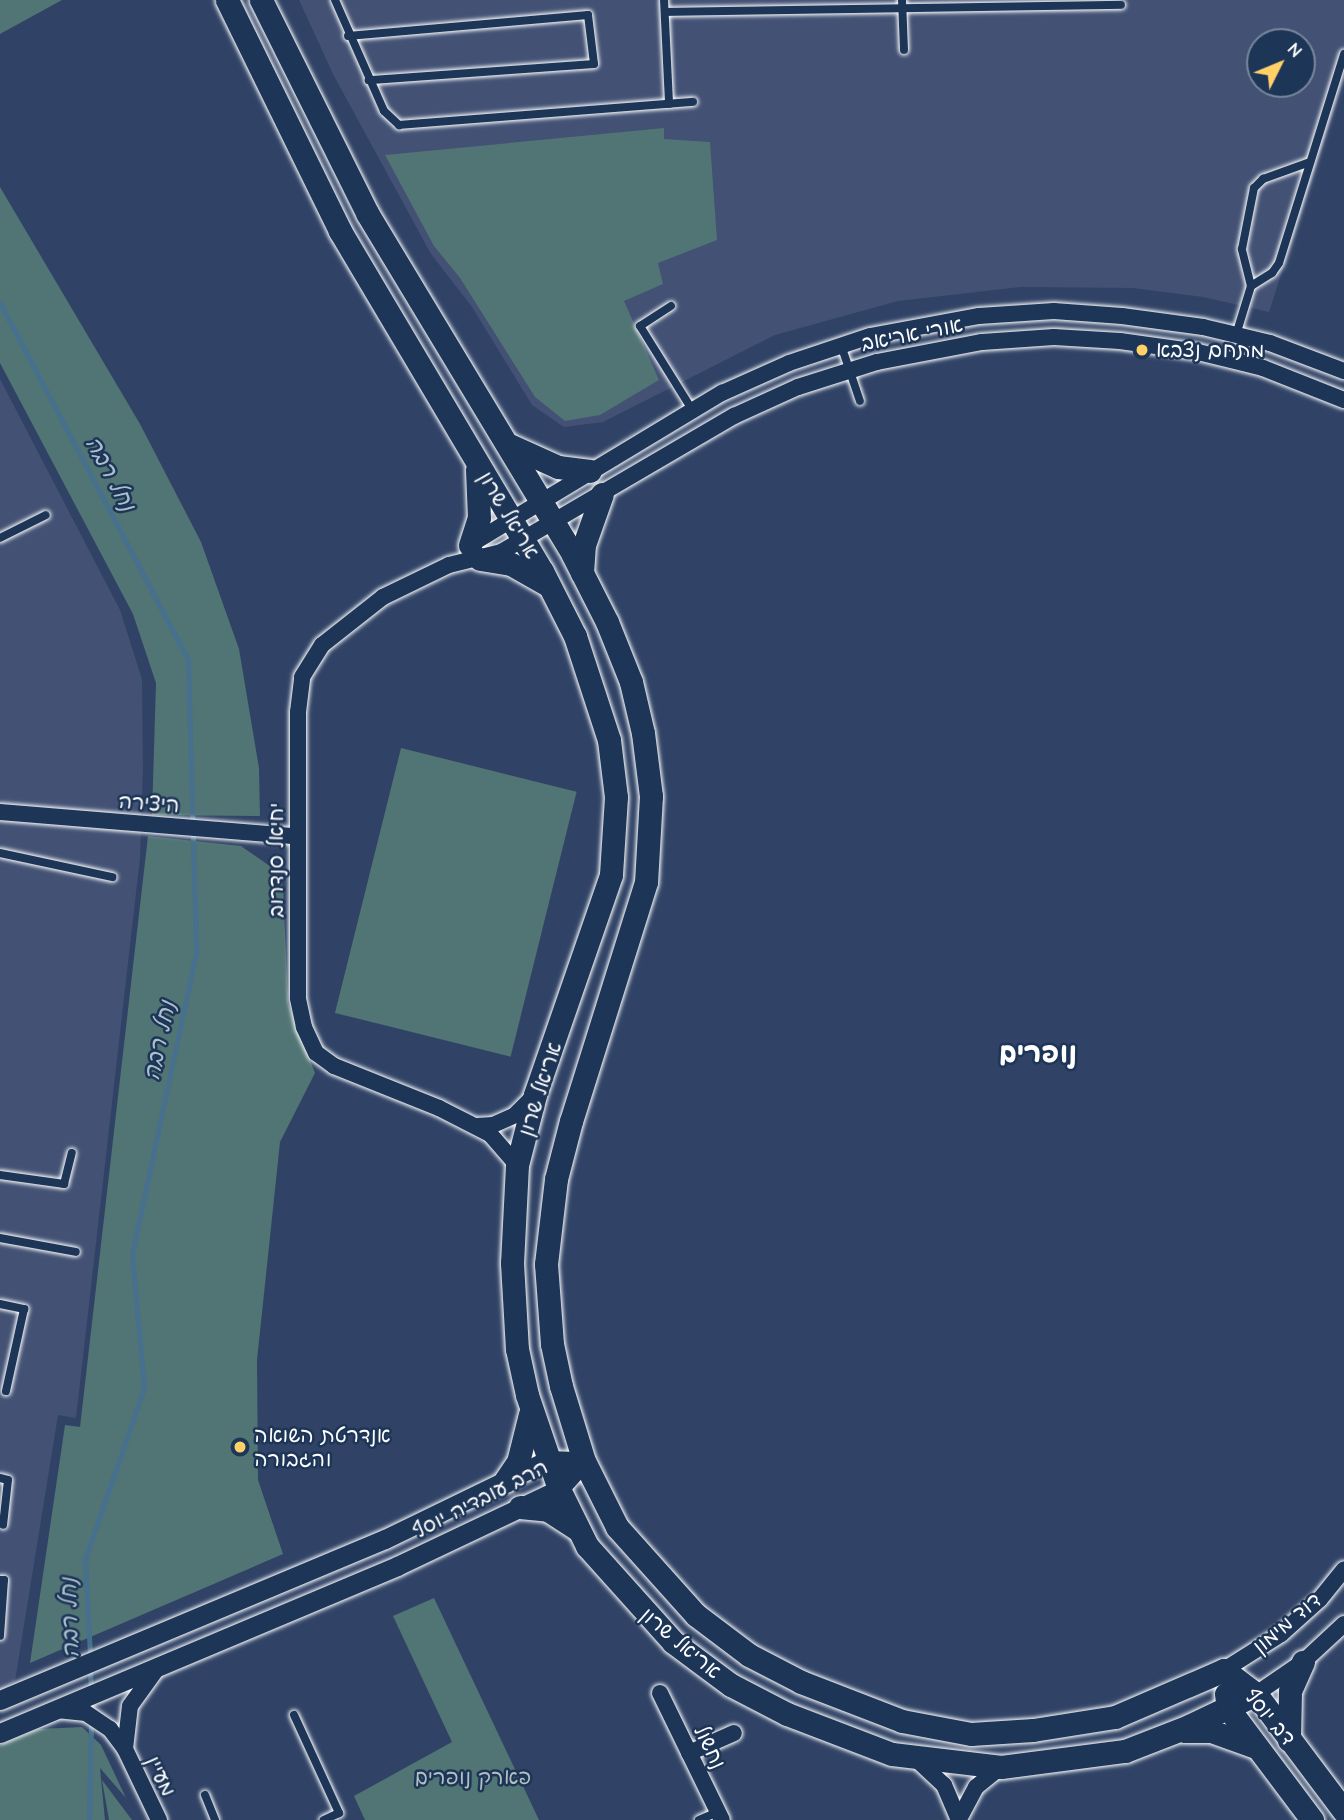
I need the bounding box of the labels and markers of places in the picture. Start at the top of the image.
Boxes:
place label: מתחם נצבא [1156,337,1264,363]
marker: מתחם נצבא [1134,342,1150,358]
place label: אנדרטת השואה והגבורה [254,1422,391,1472]
marker: אנדרטת השואה והגבורה [232,1439,248,1455]

